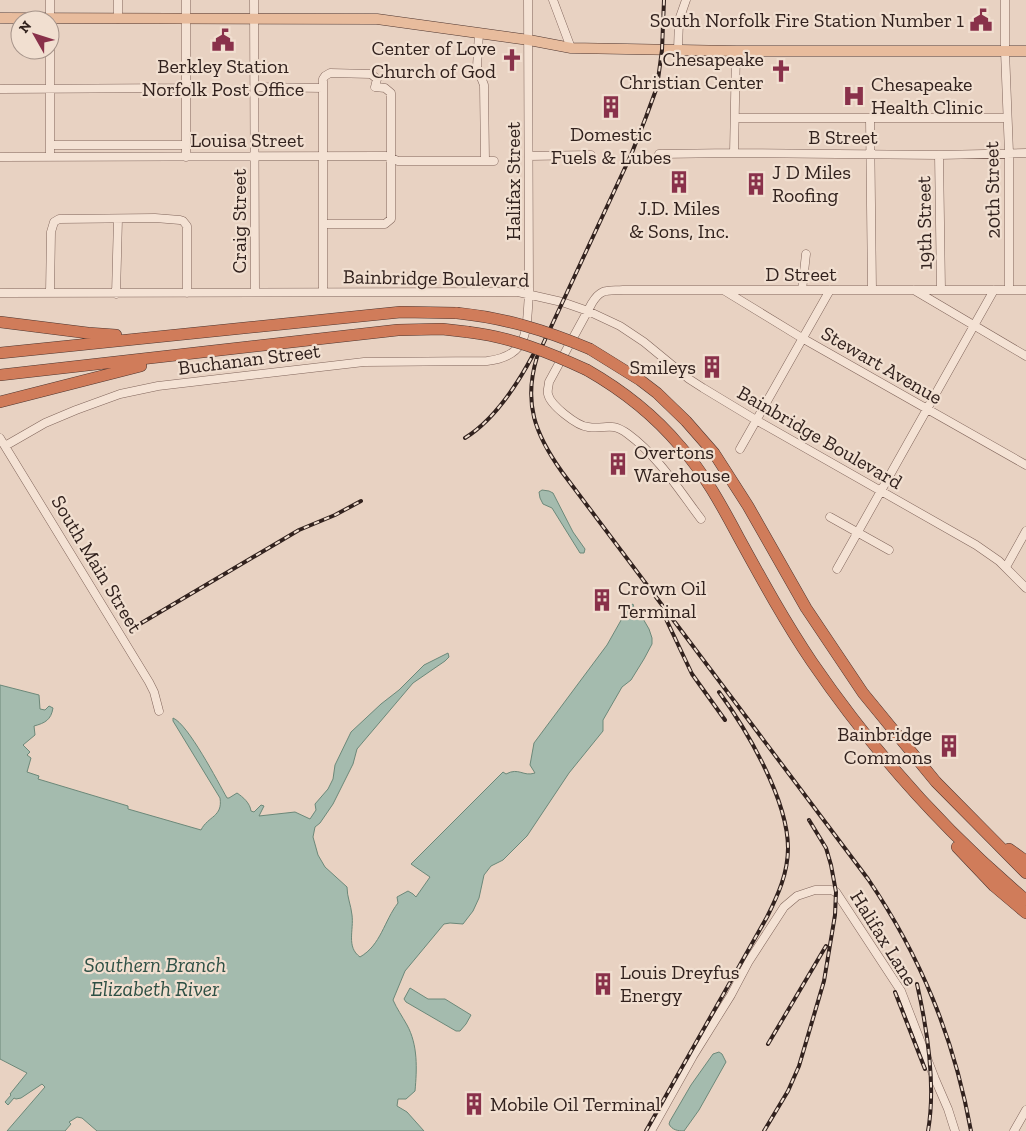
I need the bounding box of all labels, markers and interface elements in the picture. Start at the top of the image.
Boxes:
public building icon: South Norfolk Fire Station Number 1 [968,7,994,33]
place label: South Norfolk Fire Station Number 1 [650,8,964,32]
north arrow [10,10,60,60]
text: N [15,17,35,37]
public building icon: Berkley Station Norfolk Post Office [210,27,236,53]
place label: Center of Love Church of God [371,36,496,83]
church icon: Center of Love Church of God [499,47,525,73]
place label: Chesapeake Christian Center [619,47,764,94]
place label: Berkley Station Norfolk Post Office [142,54,304,101]
church icon: Chesapeake Christian Center [768,58,794,84]
place label: Chesapeake Health Clinic [871,72,983,119]
hospital icon: Chesapeake Health Clinic [841,83,867,109]
building icon: Domestic Fuels & Lubes [598,94,624,120]
street label: Halifax Street [501,121,525,241]
place label: Domestic Fuels & Lubes [551,122,671,169]
street label: B Street [808,125,878,149]
street label: Louisa Street [190,128,304,152]
street label: 20th Street [979,140,1005,239]
place label: J D Miles Roofing [772,160,851,207]
street label: Craig Street [227,168,251,273]
building icon: J.D. Miles & Sons, Inc. [666,169,692,195]
building icon: J D Miles Roofing [743,171,769,197]
street label: 19th Street [911,175,937,270]
place label: J.D. Miles & Sons, Inc. [629,196,729,243]
street label: D Street [765,262,837,286]
street label: Bainbridge Boulevard [343,264,529,292]
street label: Stewart Avenue [817,321,947,409]
street label: Buchanan Street [176,338,322,380]
building icon: Smileys [699,354,725,380]
place label: Smileys [629,355,696,379]
street label: Bainbridge Boulevard [733,380,907,494]
place label: Overtons Warehouse [634,440,730,487]
building icon: Overtons Warehouse [605,451,631,477]
street label: South Main Street [46,491,148,638]
place label: Crown Oil Terminal [618,576,706,623]
building icon: Crown Oil Terminal [589,587,615,613]
place label: Bainbridge Commons [837,722,932,769]
building icon: Bainbridge Commons [936,733,962,759]
street label: Halifax Lane [845,886,923,990]
water label: Southern Branch Elizabeth River [84,952,226,1001]
place label: Louis Dreyfus Energy [620,960,739,1007]
building icon: Louis Dreyfus Energy [590,971,616,997]
building icon: Mobile Oil Terminal [461,1091,487,1117]
place label: Mobile Oil Terminal [490,1092,661,1116]

